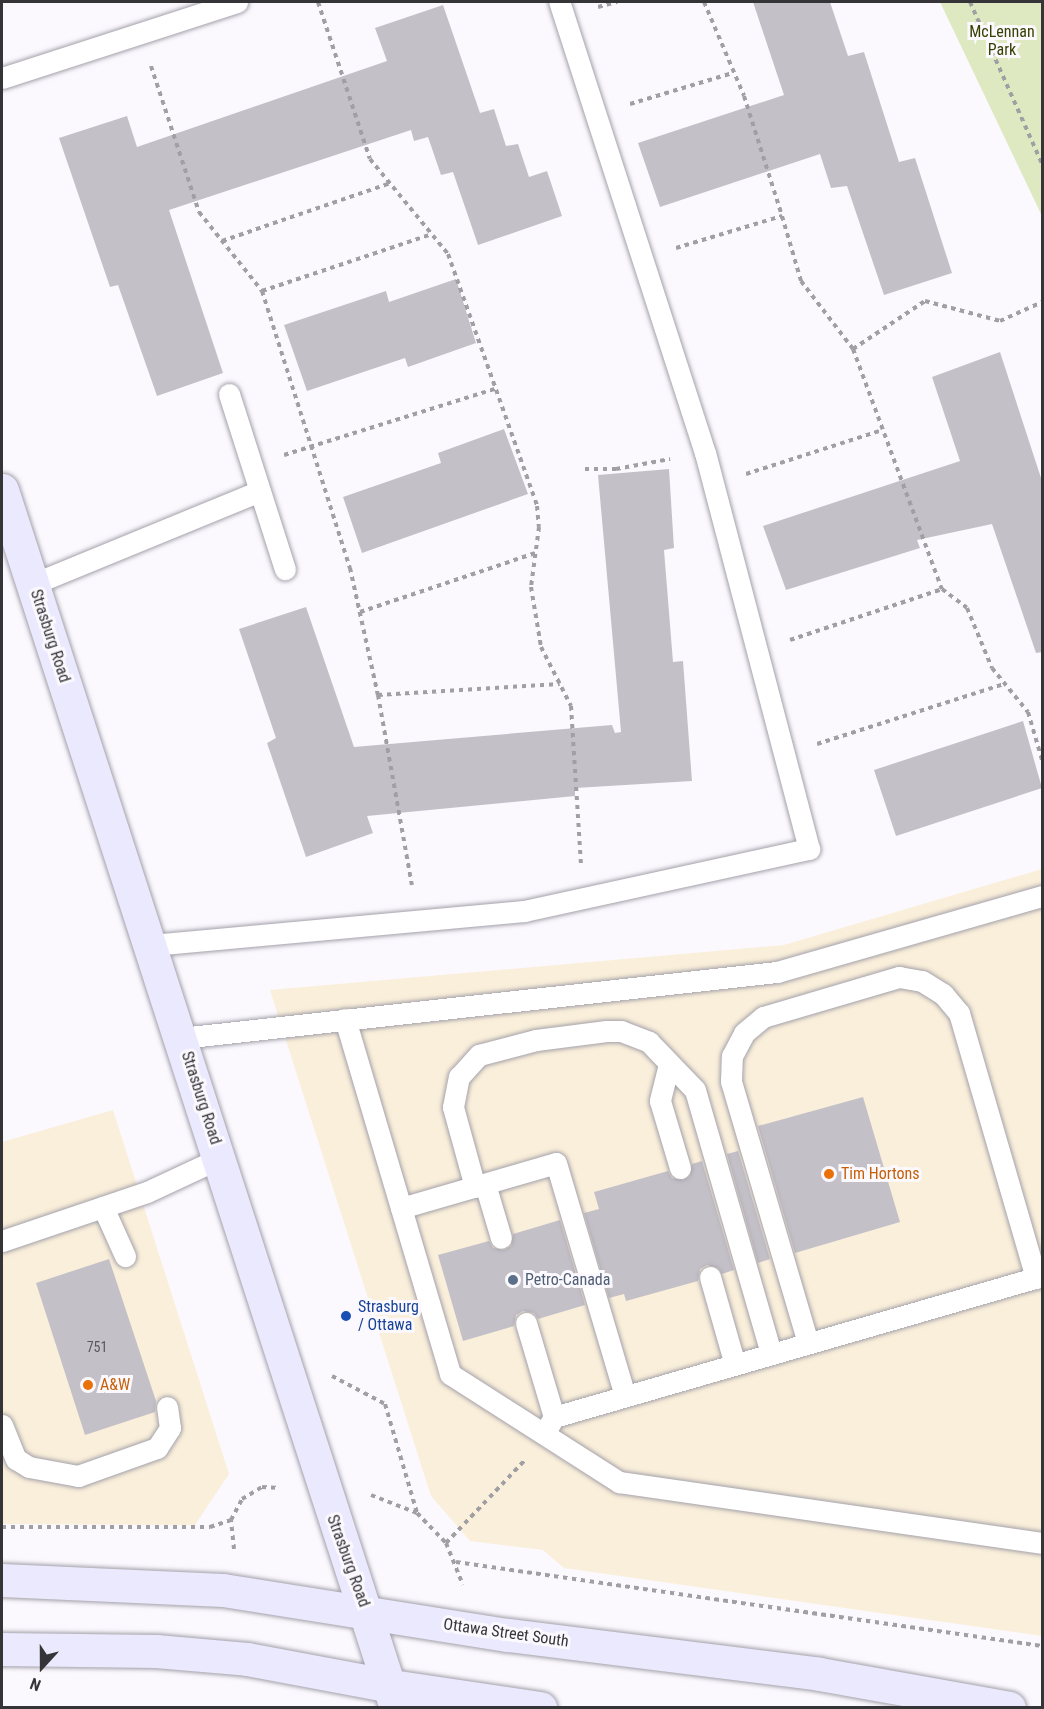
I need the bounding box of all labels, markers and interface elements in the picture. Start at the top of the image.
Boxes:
park label: McLennan Park [969,22,1035,60]
street label: Strasburg Road [26,587,74,685]
street label: Strasburg Road [177,1049,225,1147]
place label: Tim Hortons [841,1164,920,1184]
marker: Tim Hortons [822,1167,836,1181]
place label: Petro-Canada [525,1270,610,1290]
marker: Petro-Canada [506,1273,520,1287]
place label: Strasburg / Ottawa [358,1297,419,1335]
marker: Strasburg / Ottawa [339,1309,353,1323]
house number: 751 [87,1339,107,1355]
place label: A&W [100,1375,130,1395]
marker: A&W [81,1378,95,1392]
street label: Strasburg Road [322,1512,374,1610]
street label: Ottawa Street South [442,1615,570,1651]
north arrow [12,1637,72,1697]
text: N [27,1674,43,1695]

